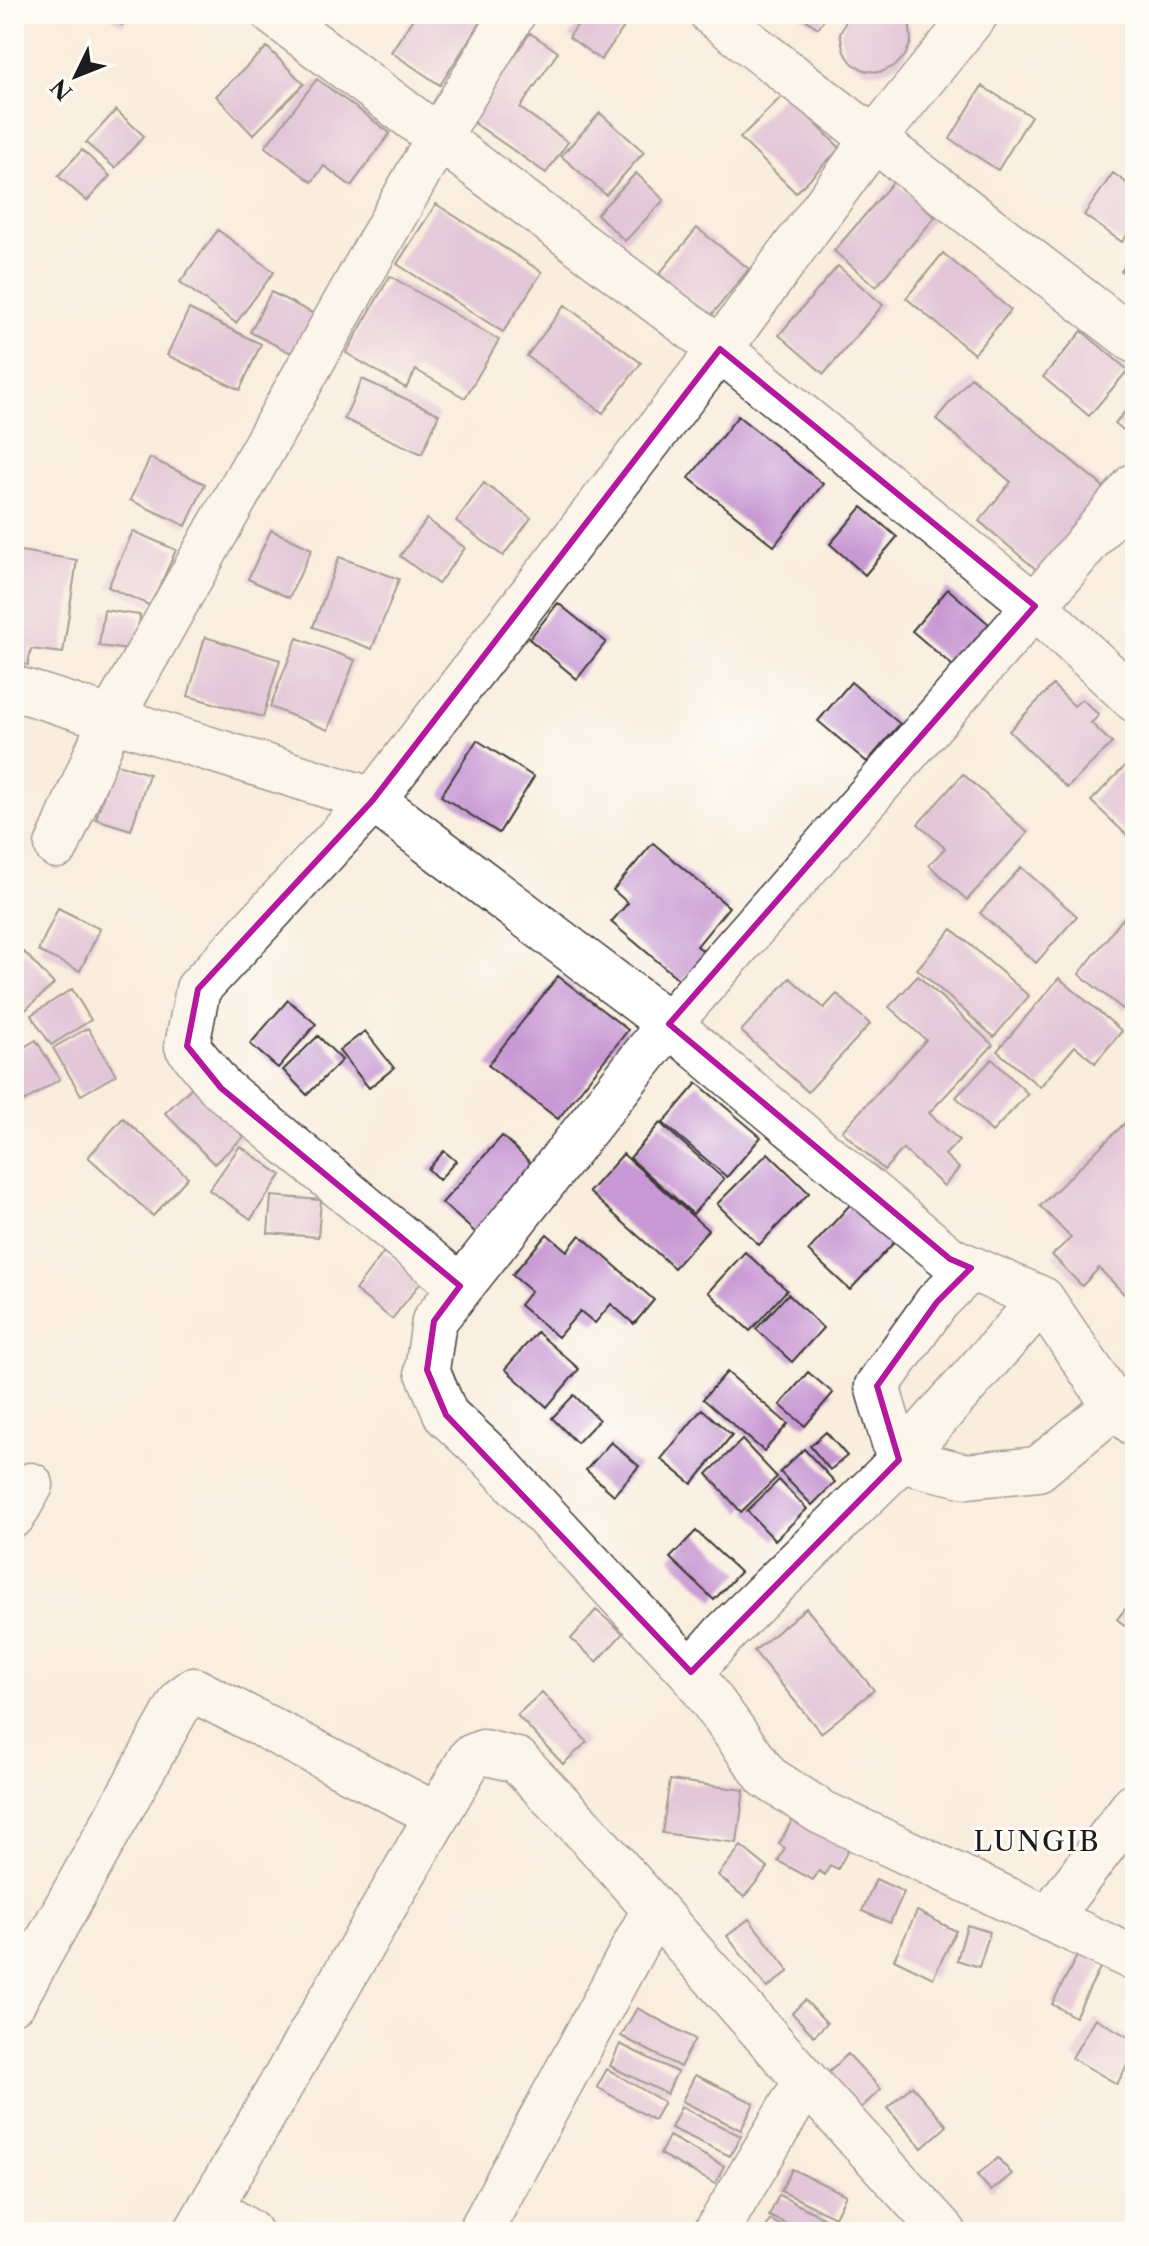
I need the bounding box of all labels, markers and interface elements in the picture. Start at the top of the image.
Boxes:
north arrow [36,36,116,116]
text: N [45,73,78,105]
district label: LUNGIB [973,1824,1101,1858]

